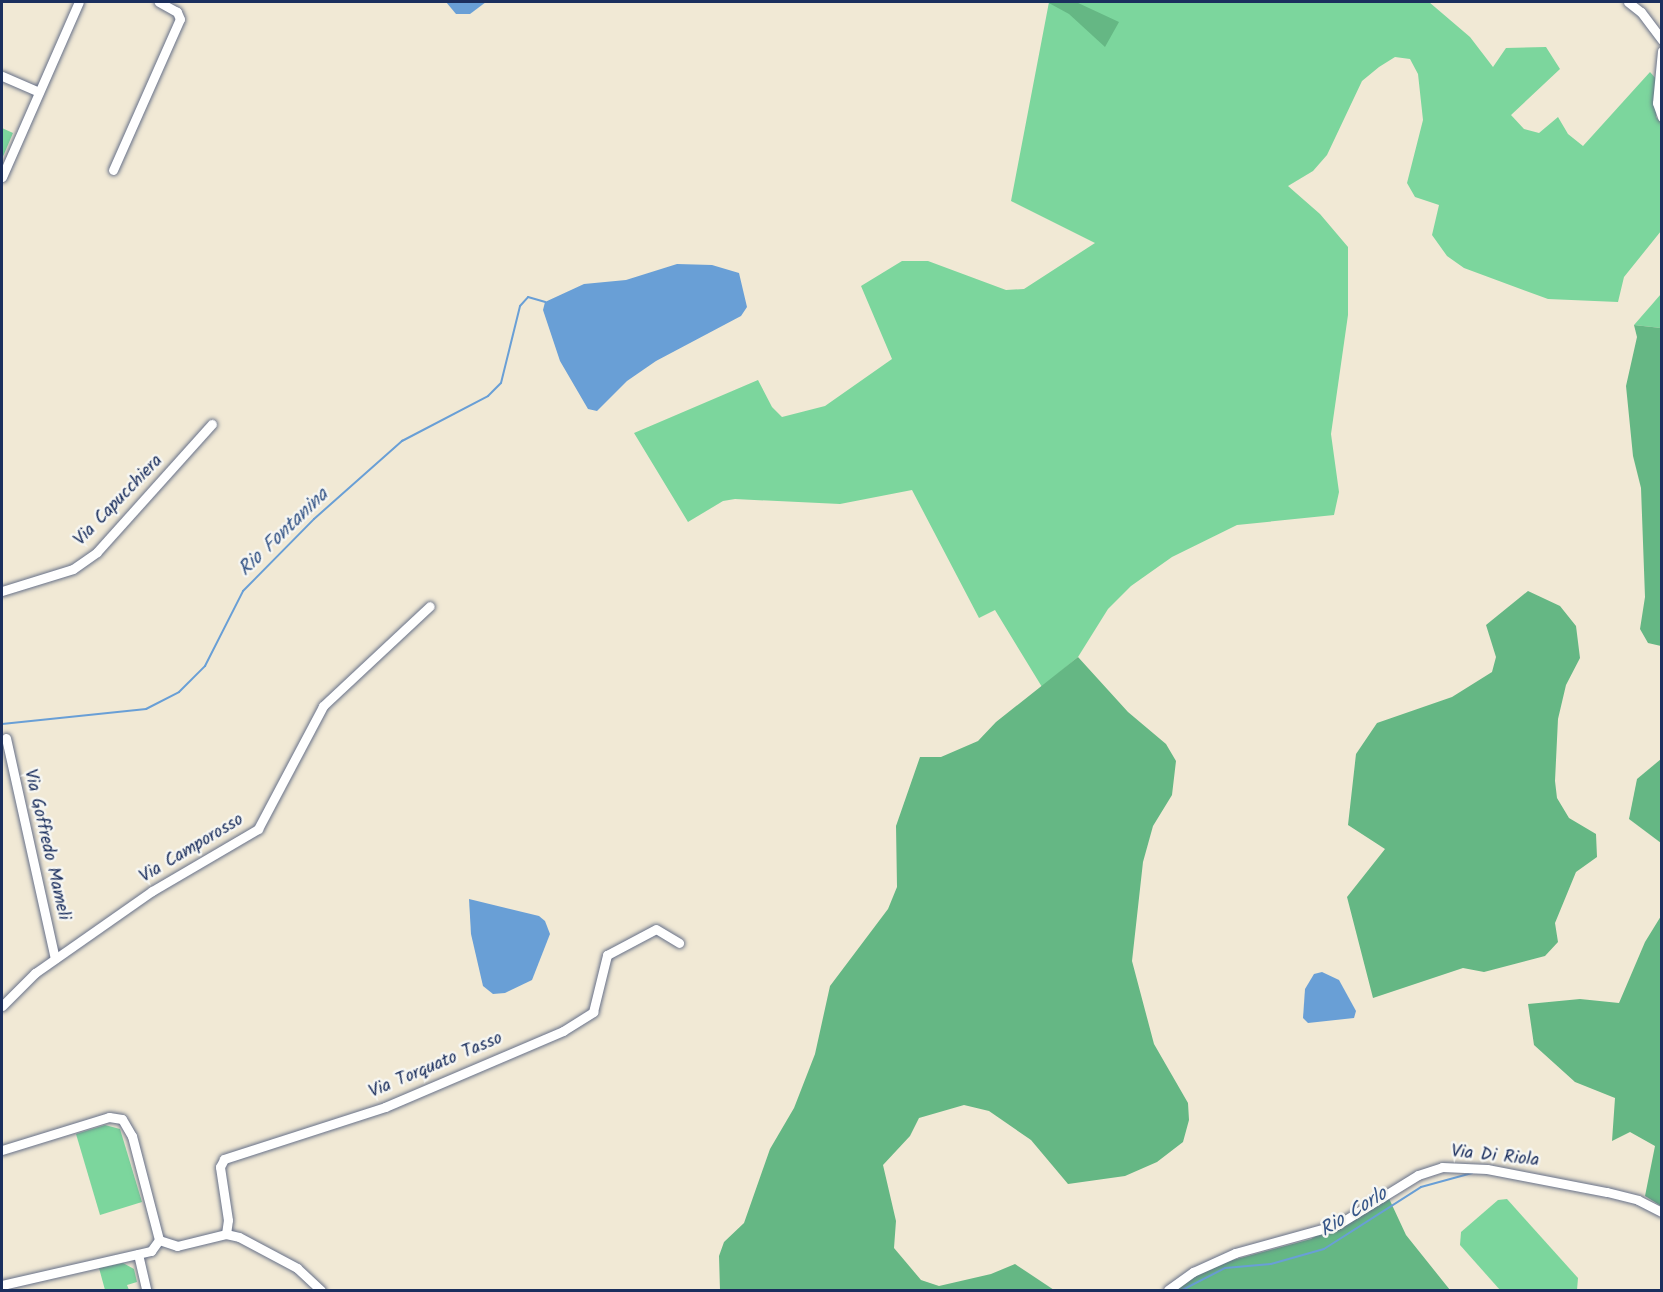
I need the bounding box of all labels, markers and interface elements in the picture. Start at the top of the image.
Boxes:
street label: Via Capucchiera [70,451,168,551]
water label: Rio Fontanina [234,484,334,582]
street label: Via Goffredo Mameli [18,767,74,923]
street label: Via Camporosso [136,810,248,888]
street label: Via Torquato Tasso [366,1028,506,1104]
street label: Via Di Riola [1450,1142,1540,1172]
water label: Rio Corlo [1316,1183,1392,1243]

